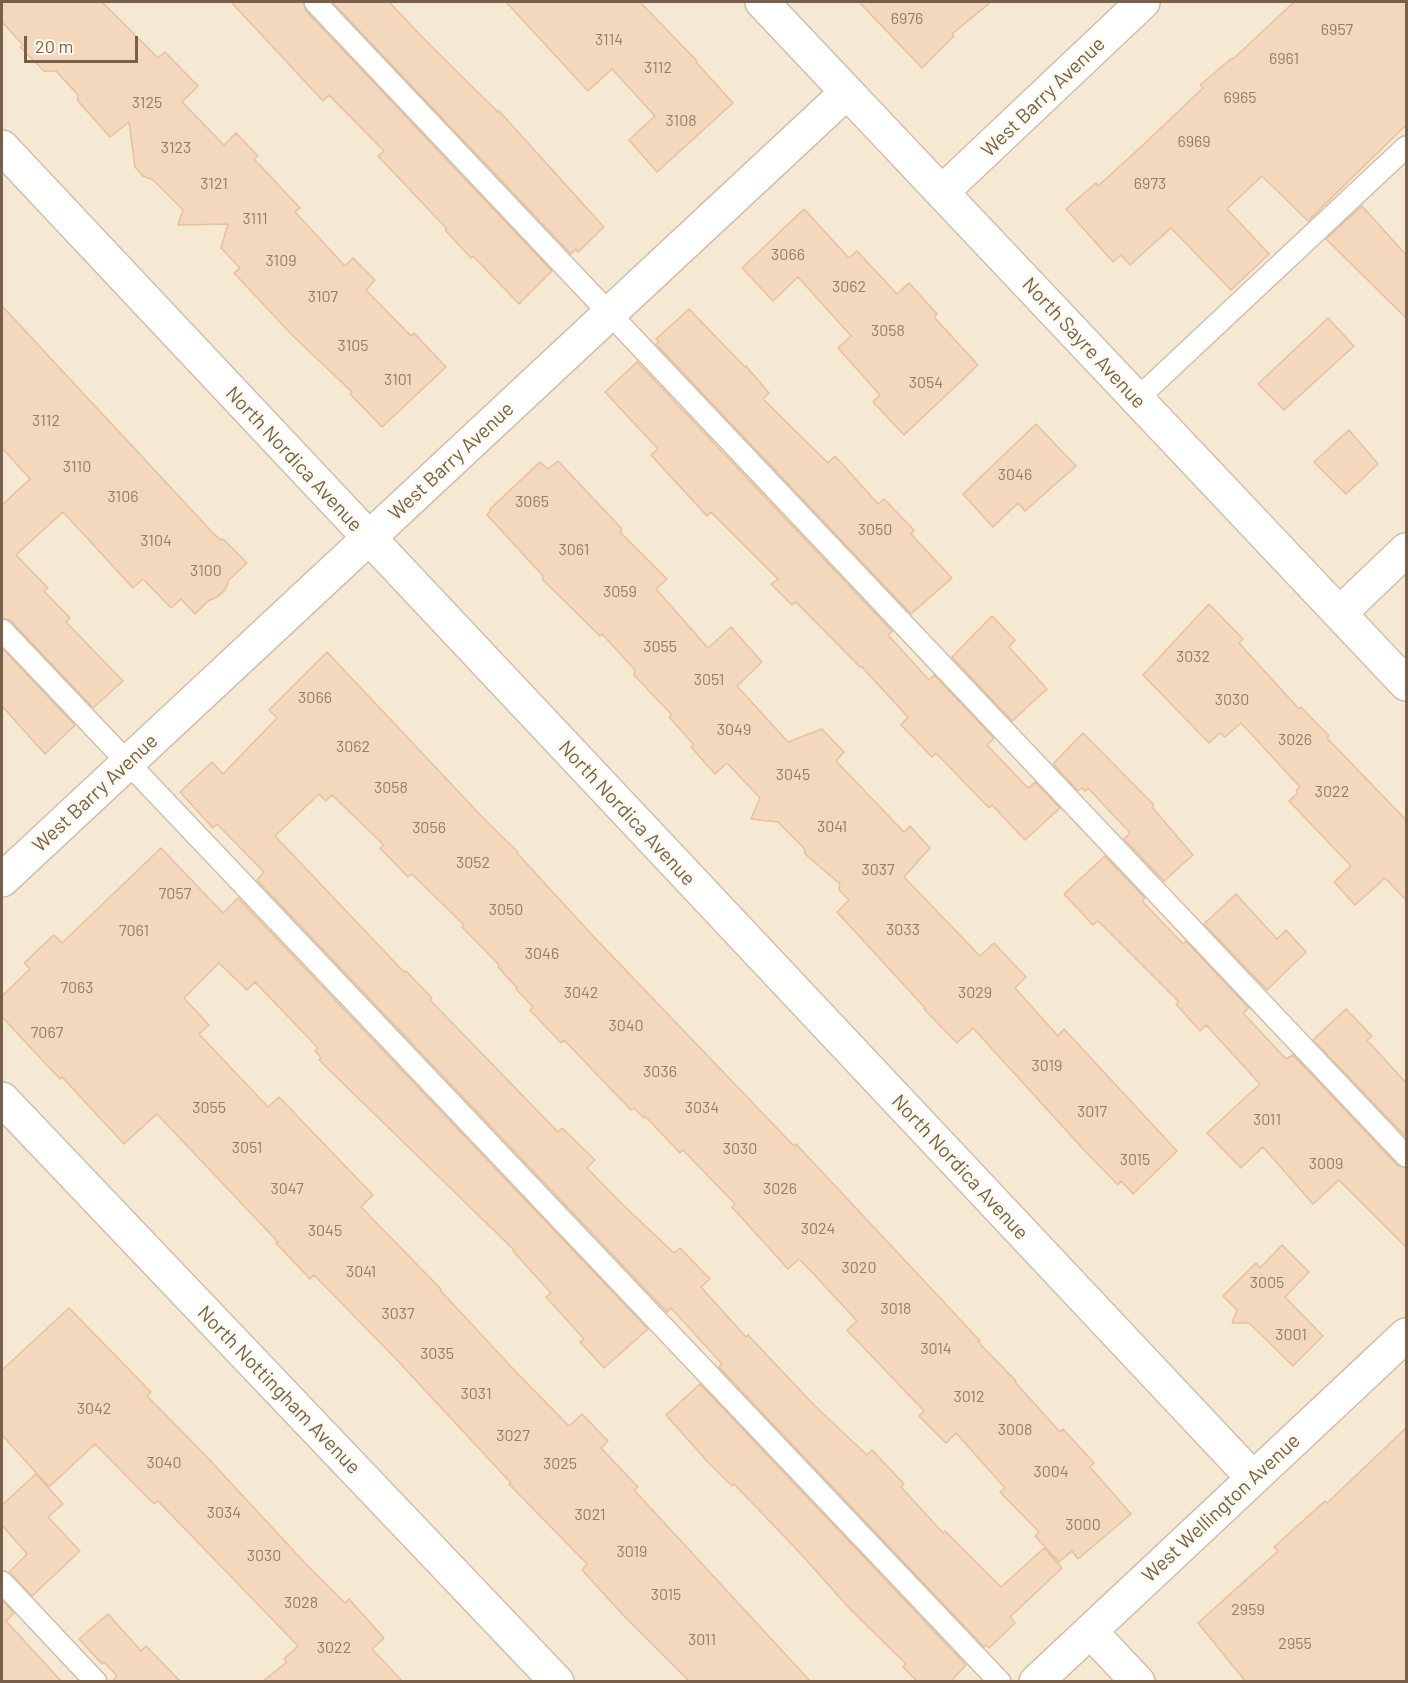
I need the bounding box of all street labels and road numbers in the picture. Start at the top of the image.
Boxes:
street label: West Barry Avenue [976,32,1110,162]
street label: North Sayre Avenue [1017,273,1151,413]
street label: North Nordica Avenue [220,381,368,537]
street label: West Barry Avenue [383,397,519,525]
street label: West Barry Avenue [27,729,163,857]
street label: North Nordica Avenue [553,735,701,891]
street label: North Nordica Avenue [886,1089,1034,1245]
street label: North Nottingham Avenue [192,1301,366,1479]
street label: West Wellington Avenue [1137,1429,1305,1587]

